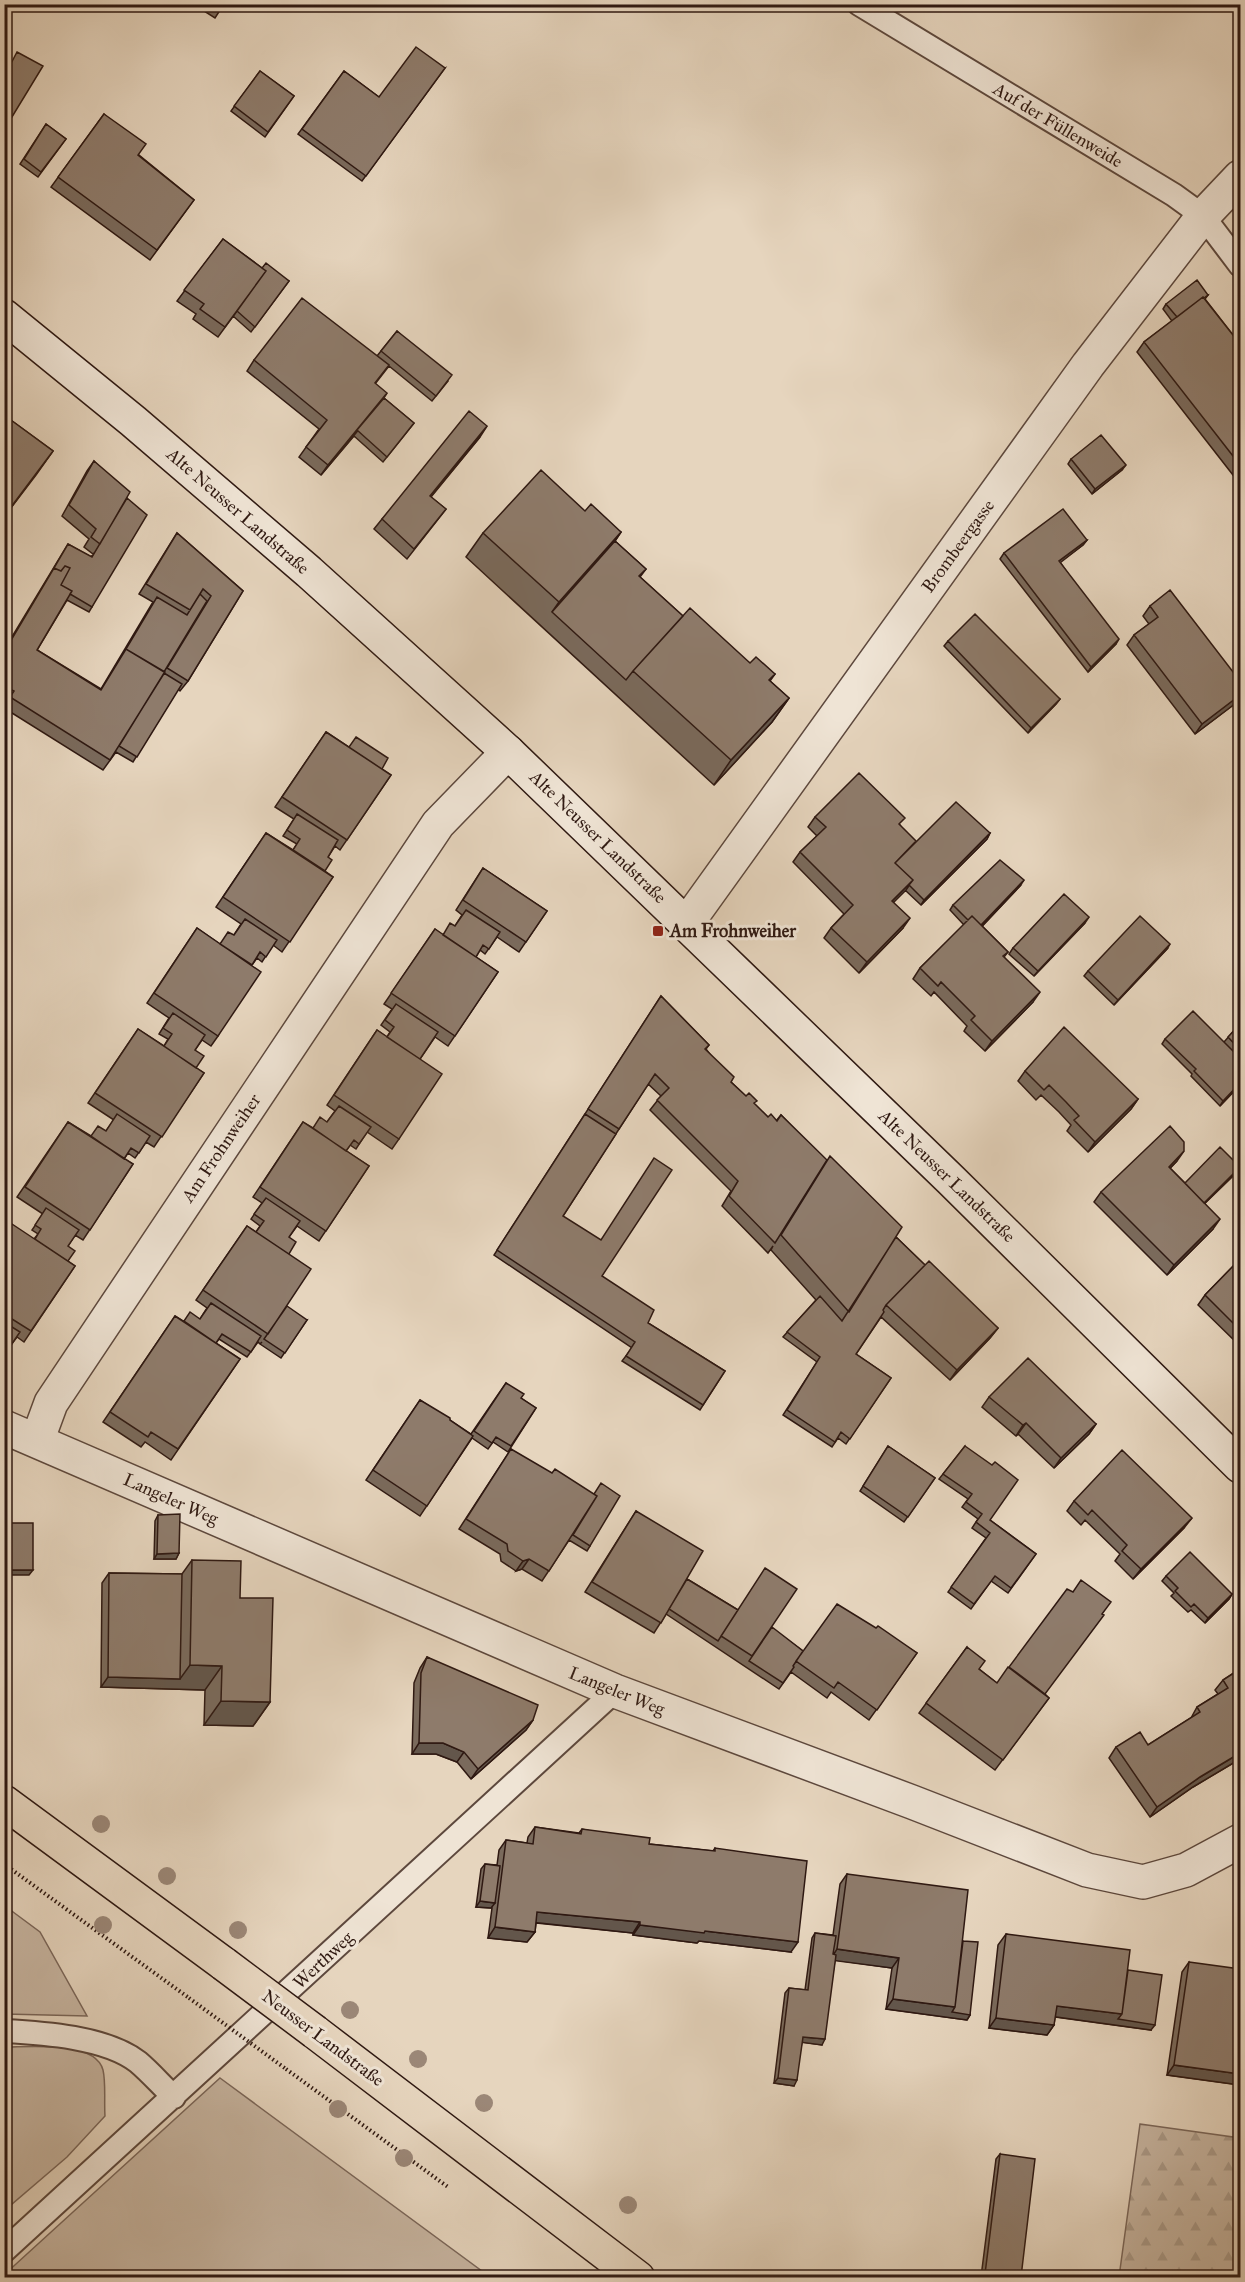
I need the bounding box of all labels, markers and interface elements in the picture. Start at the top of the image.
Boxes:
street label: Auf der Füllenweide [988,77,1127,172]
street label: Alte Neusser Landstraße [161,442,314,579]
street label: Brombeergasse [917,495,1000,597]
street label: Alte Neusser Landstraße [524,765,671,908]
place label: Am Frohnweiher [669,920,797,942]
marker: Am Frohnweiher [651,924,665,938]
street label: Am Frohnweiher [176,1089,266,1207]
street label: Alte Neusser Landstraße [873,1104,1020,1247]
street label: Langeler Weg [120,1468,222,1531]
street label: Langeler Weg [565,1662,669,1721]
street label: Werthweg [288,1926,359,1994]
street label: Neusser Landstraße [258,1985,388,2091]

